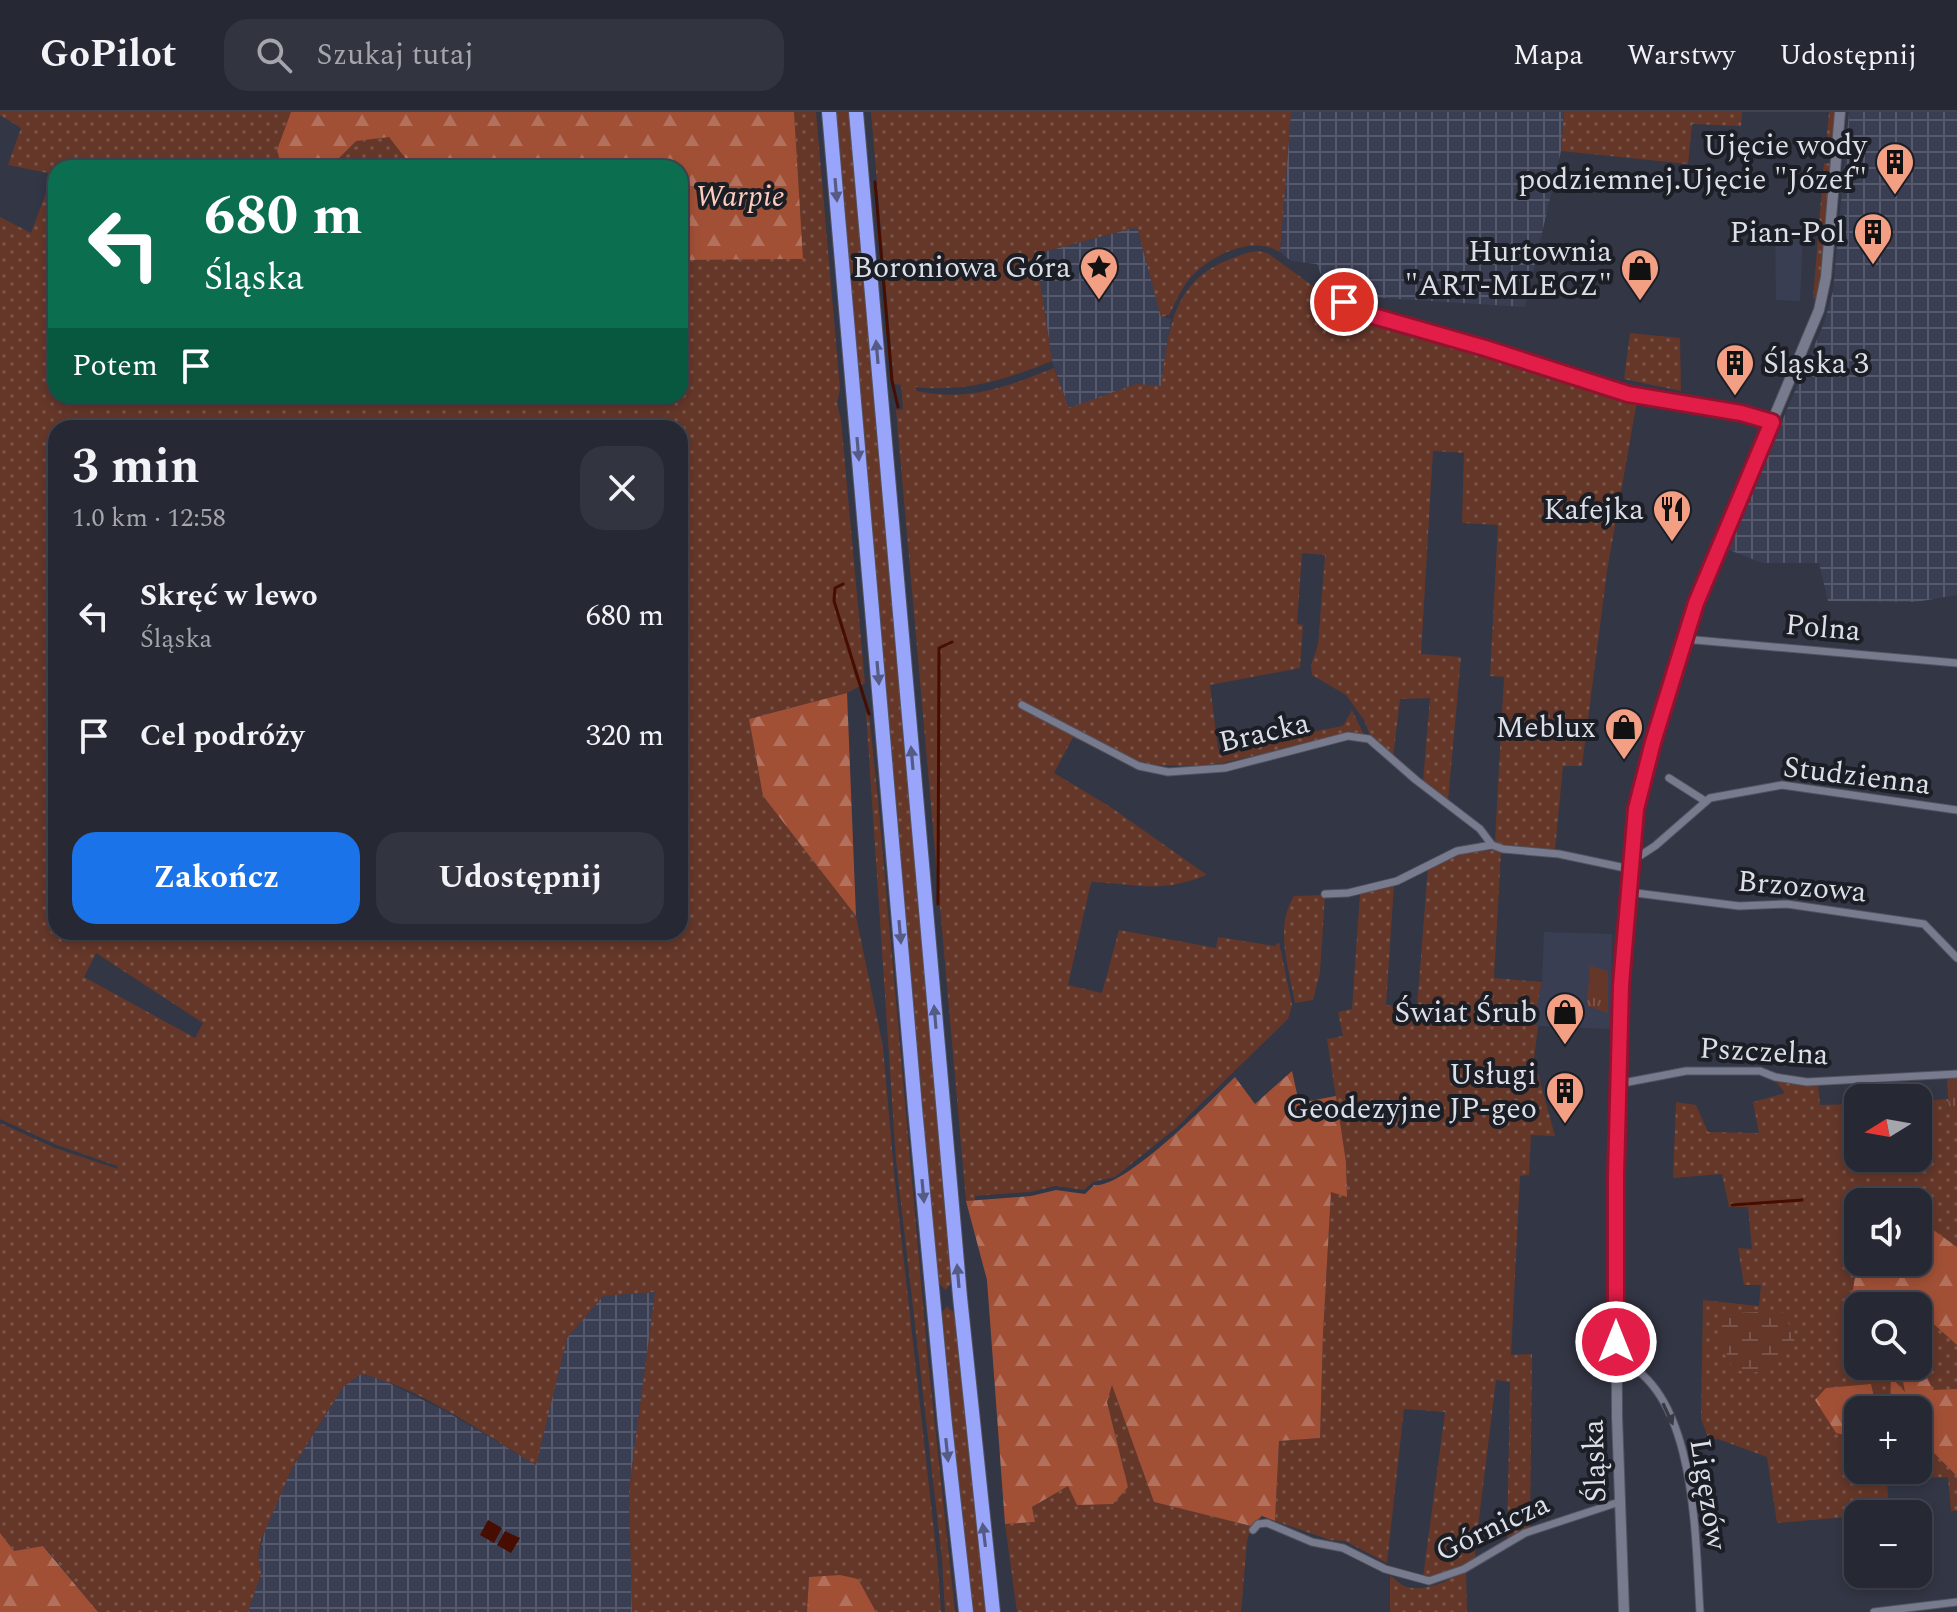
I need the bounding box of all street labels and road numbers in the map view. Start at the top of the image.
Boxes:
street label: Polna [1783,602,1863,654]
street label: Bracka [1214,700,1315,766]
street label: Studzienna [1780,744,1934,808]
street label: Brzozowa [1735,858,1869,916]
street label: Pszczelna [1698,1026,1830,1078]
street label: Śląska [1571,1418,1619,1503]
street label: Ligęzów [1677,1435,1740,1554]
street label: Górnicza [1428,1481,1557,1574]

